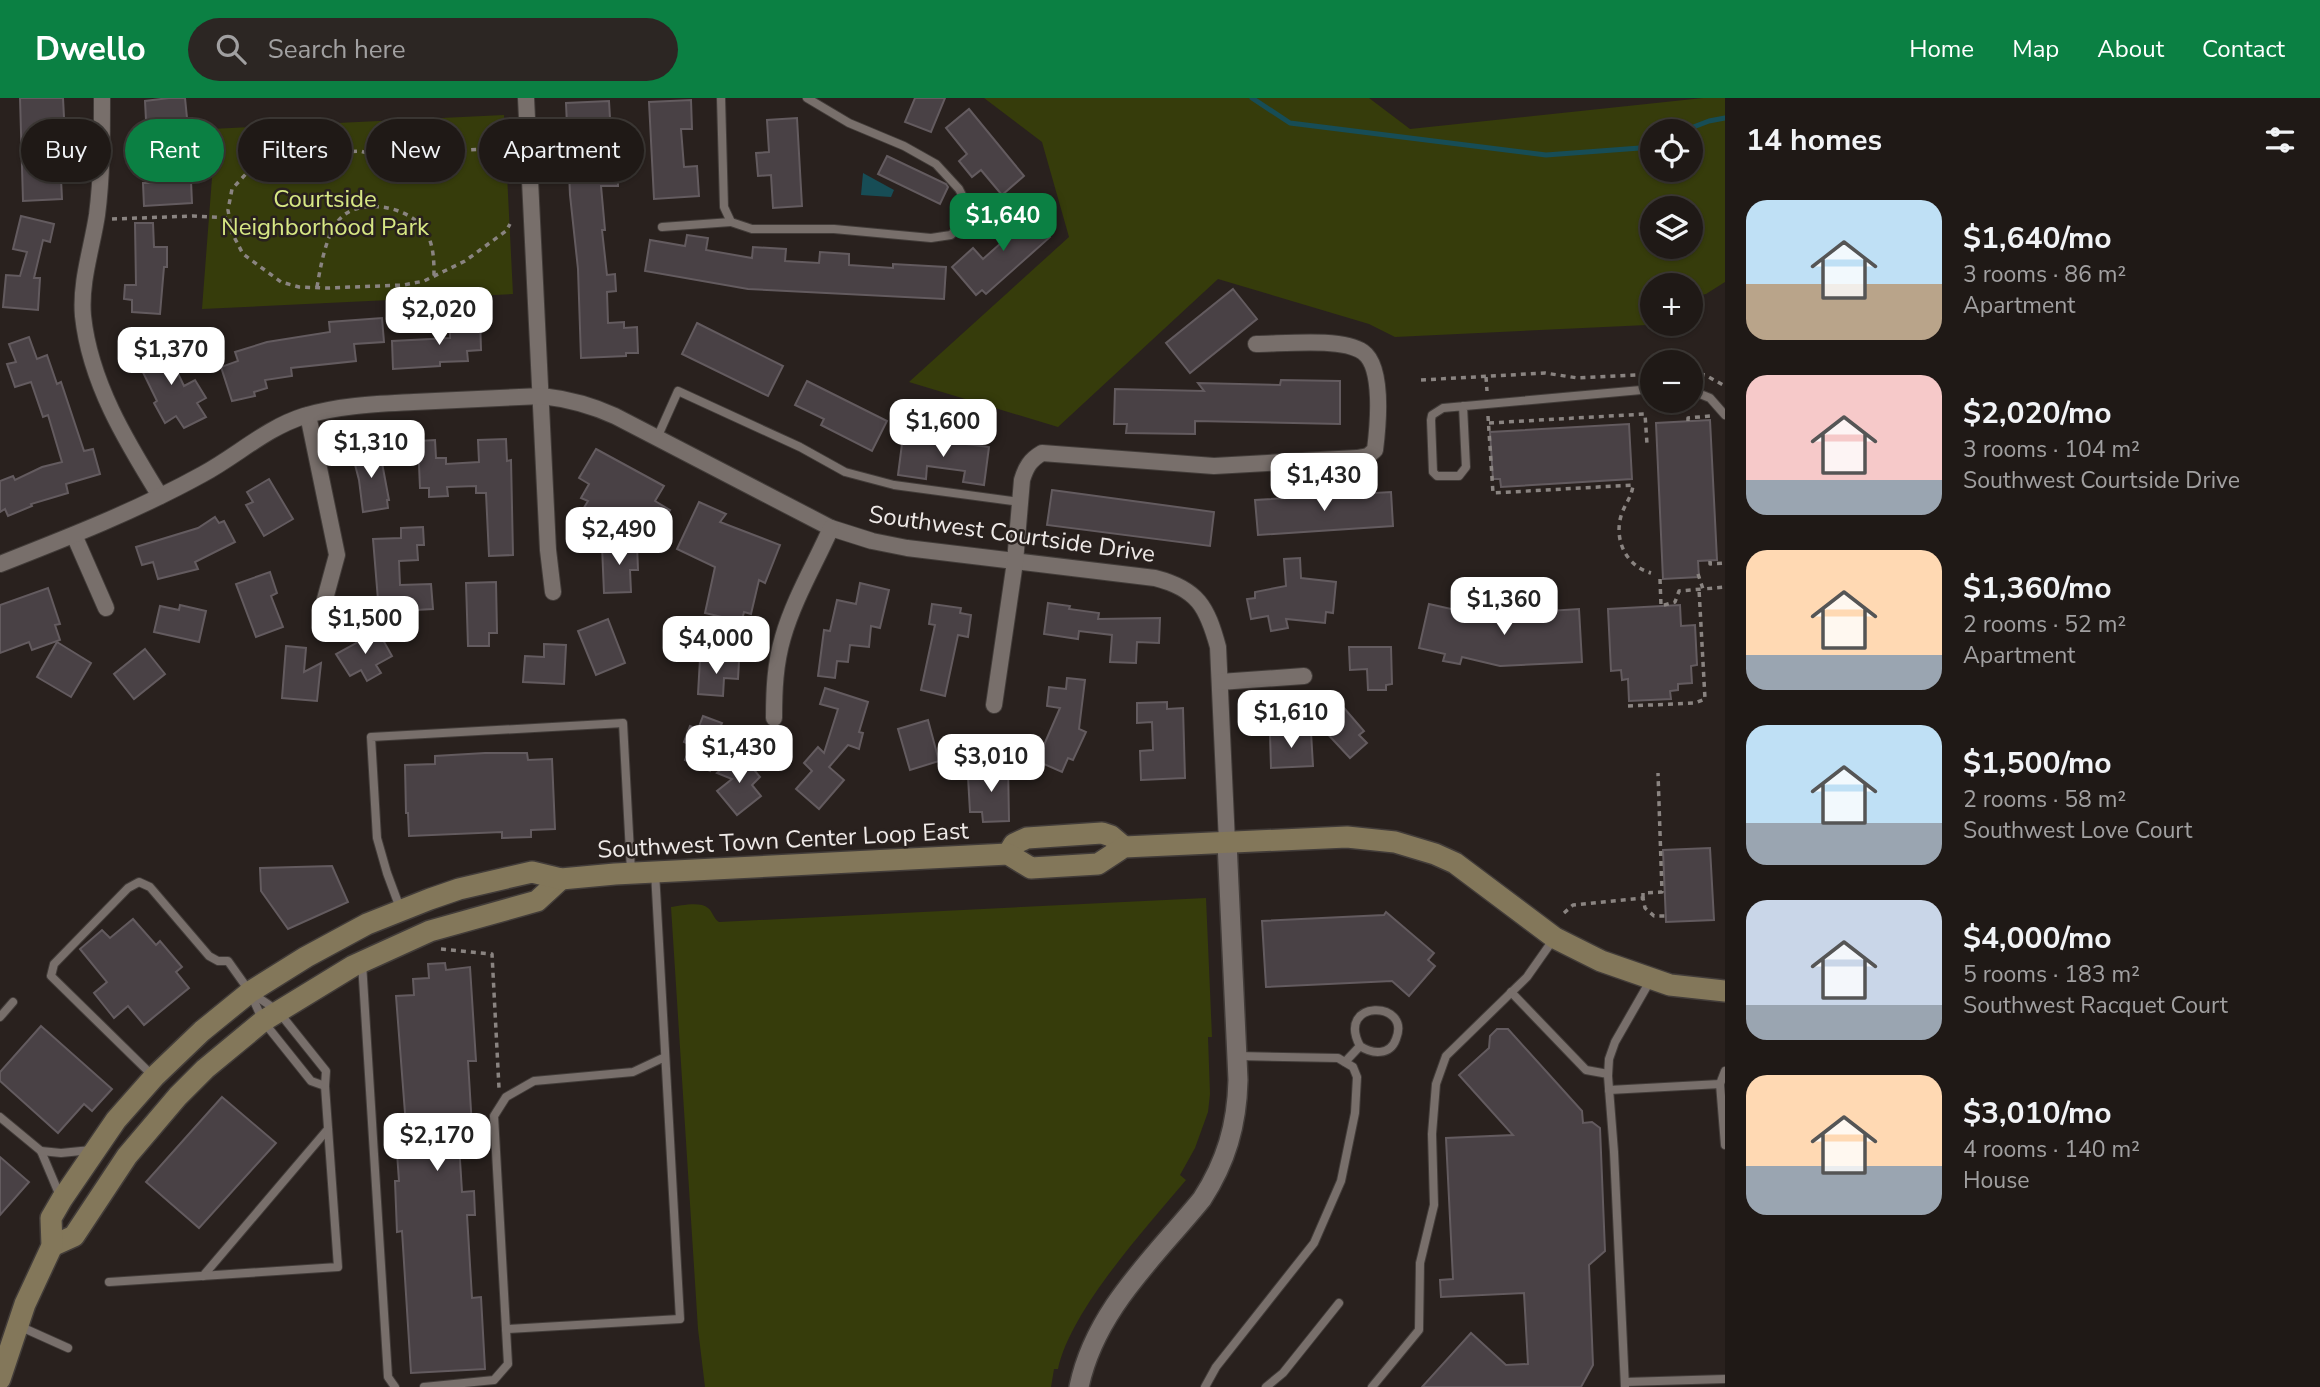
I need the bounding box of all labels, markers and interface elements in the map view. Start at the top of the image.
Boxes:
search box [188,18,678,81]
text: Dwello [35,27,146,72]
icon: search [212,30,250,68]
text: Search here [268,32,406,67]
text: Home [1909,33,1974,65]
text: Map [2012,33,2059,65]
text: About [2097,33,2164,65]
text: Contact [2202,33,2285,65]
chip: Buy [21,119,111,182]
chip: Rent [125,119,224,182]
chip: Filters [238,119,352,182]
chip: New [366,119,465,182]
chip: Apartment [479,119,644,182]
map controls [1640,119,1703,413]
button: locate [1640,119,1703,182]
text: 14 homes [1746,120,1882,161]
icon: filters [2261,121,2299,159]
park label: Courtside Neighborhood Park [221,183,430,243]
pin: $1,640 [946,194,1060,253]
button: layers [1640,196,1703,259]
text: $1,640 [966,200,1040,231]
text: $1,640/mo [1963,218,2112,259]
icon: home [1802,228,1886,312]
text: 3 rooms · 86 m² [1963,259,2126,290]
button: + [1640,273,1703,336]
pin: $2,020 [382,288,496,347]
text: Apartment [1963,290,2075,321]
text: $2,020 [402,294,476,325]
pin: $1,370 [114,328,228,387]
text: $1,370 [134,334,208,365]
button: − [1640,350,1703,413]
text: $2,020/mo [1963,393,2112,434]
pin: $1,600 [886,400,1000,459]
icon: home [1802,403,1886,487]
text: $1,600 [906,406,980,437]
pin: $1,310 [314,420,428,480]
text: $1,310 [334,427,408,458]
text: 3 rooms · 104 m² [1963,434,2140,465]
pin: $1,430 [1267,454,1381,513]
text: $1,430 [1287,460,1361,491]
text: Southwest Courtside Drive [1963,465,2240,496]
street label: Southwest Courtside Drive [867,498,1157,570]
pin: $2,490 [562,508,676,567]
text: $2,490 [582,514,656,545]
text: $1,360/mo [1963,568,2112,609]
pin: $1,360 [1447,578,1561,637]
icon: home [1802,578,1886,662]
text: $1,360 [1467,584,1541,615]
pin: $1,500 [308,596,422,656]
text: $1,500 [328,603,402,634]
text: 2 rooms · 52 m² [1963,609,2126,640]
pin: $4,000 [659,616,773,676]
text: $4,000 [679,623,753,654]
text: Apartment [1963,640,2075,671]
pin: $1,610 [1234,690,1348,750]
text: $1,610 [1254,697,1328,728]
pin: $1,430 [682,726,796,785]
text: $1,430 [702,732,776,763]
pin: $3,010 [934,734,1048,794]
text: $3,010 [954,741,1028,772]
text: $1,500/mo [1963,743,2112,784]
icon: home [1802,753,1886,837]
text: 2 rooms · 58 m² [1963,784,2126,815]
street label: Southwest Town Center Loop East [597,814,970,866]
text: Southwest Love Court [1963,815,2192,846]
text: $4,000/mo [1963,918,2112,959]
icon: home [1802,928,1886,1012]
text: 5 rooms · 183 m² [1963,959,2140,990]
text: Southwest Racquet Court [1963,990,2228,1021]
text: $3,010/mo [1963,1093,2112,1134]
icon: home [1802,1103,1886,1187]
pin: $2,170 [380,1114,494,1173]
text: $2,170 [400,1120,474,1151]
text: 4 rooms · 140 m² [1963,1134,2140,1165]
text: House [1963,1165,2030,1196]

